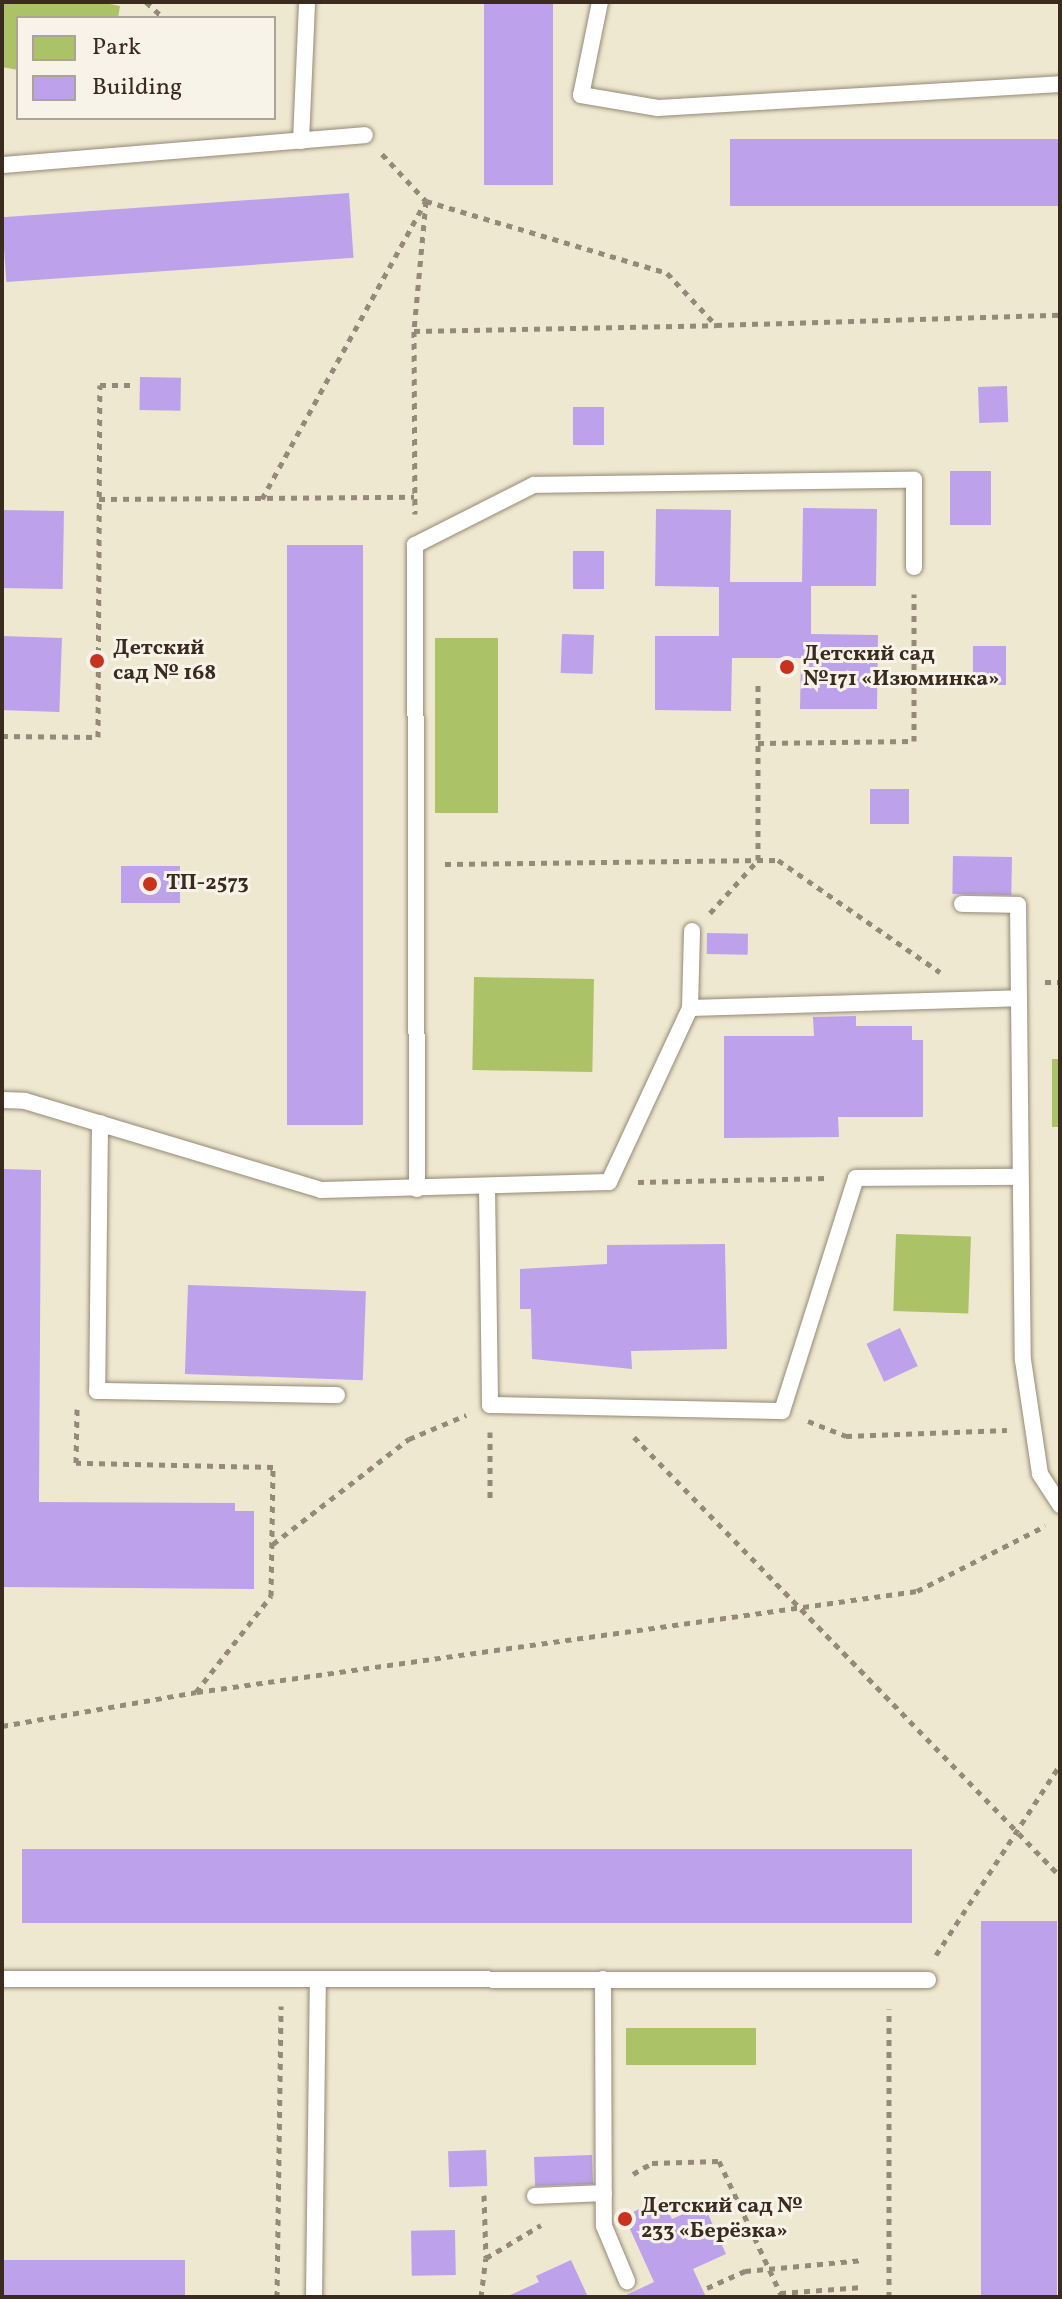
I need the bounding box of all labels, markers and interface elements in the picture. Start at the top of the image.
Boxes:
legend [16,16,276,120]
text: Park [92,31,141,65]
text: Building [92,71,182,105]
place label: Детский сад № 168 [113,635,216,686]
place label: Детский сад №171 «Изюминка» [803,641,1000,692]
marker: Детский сад № 168 [88,652,106,670]
marker: Детский сад №171 «Изюминка» [778,658,796,676]
place label: ТП-2573 [166,871,249,897]
marker: ТП-2573 [141,875,159,893]
place label: Детский сад № 233 «Берёзка» [641,2193,803,2244]
marker: Детский сад № 233 «Берёзка» [616,2210,634,2228]

